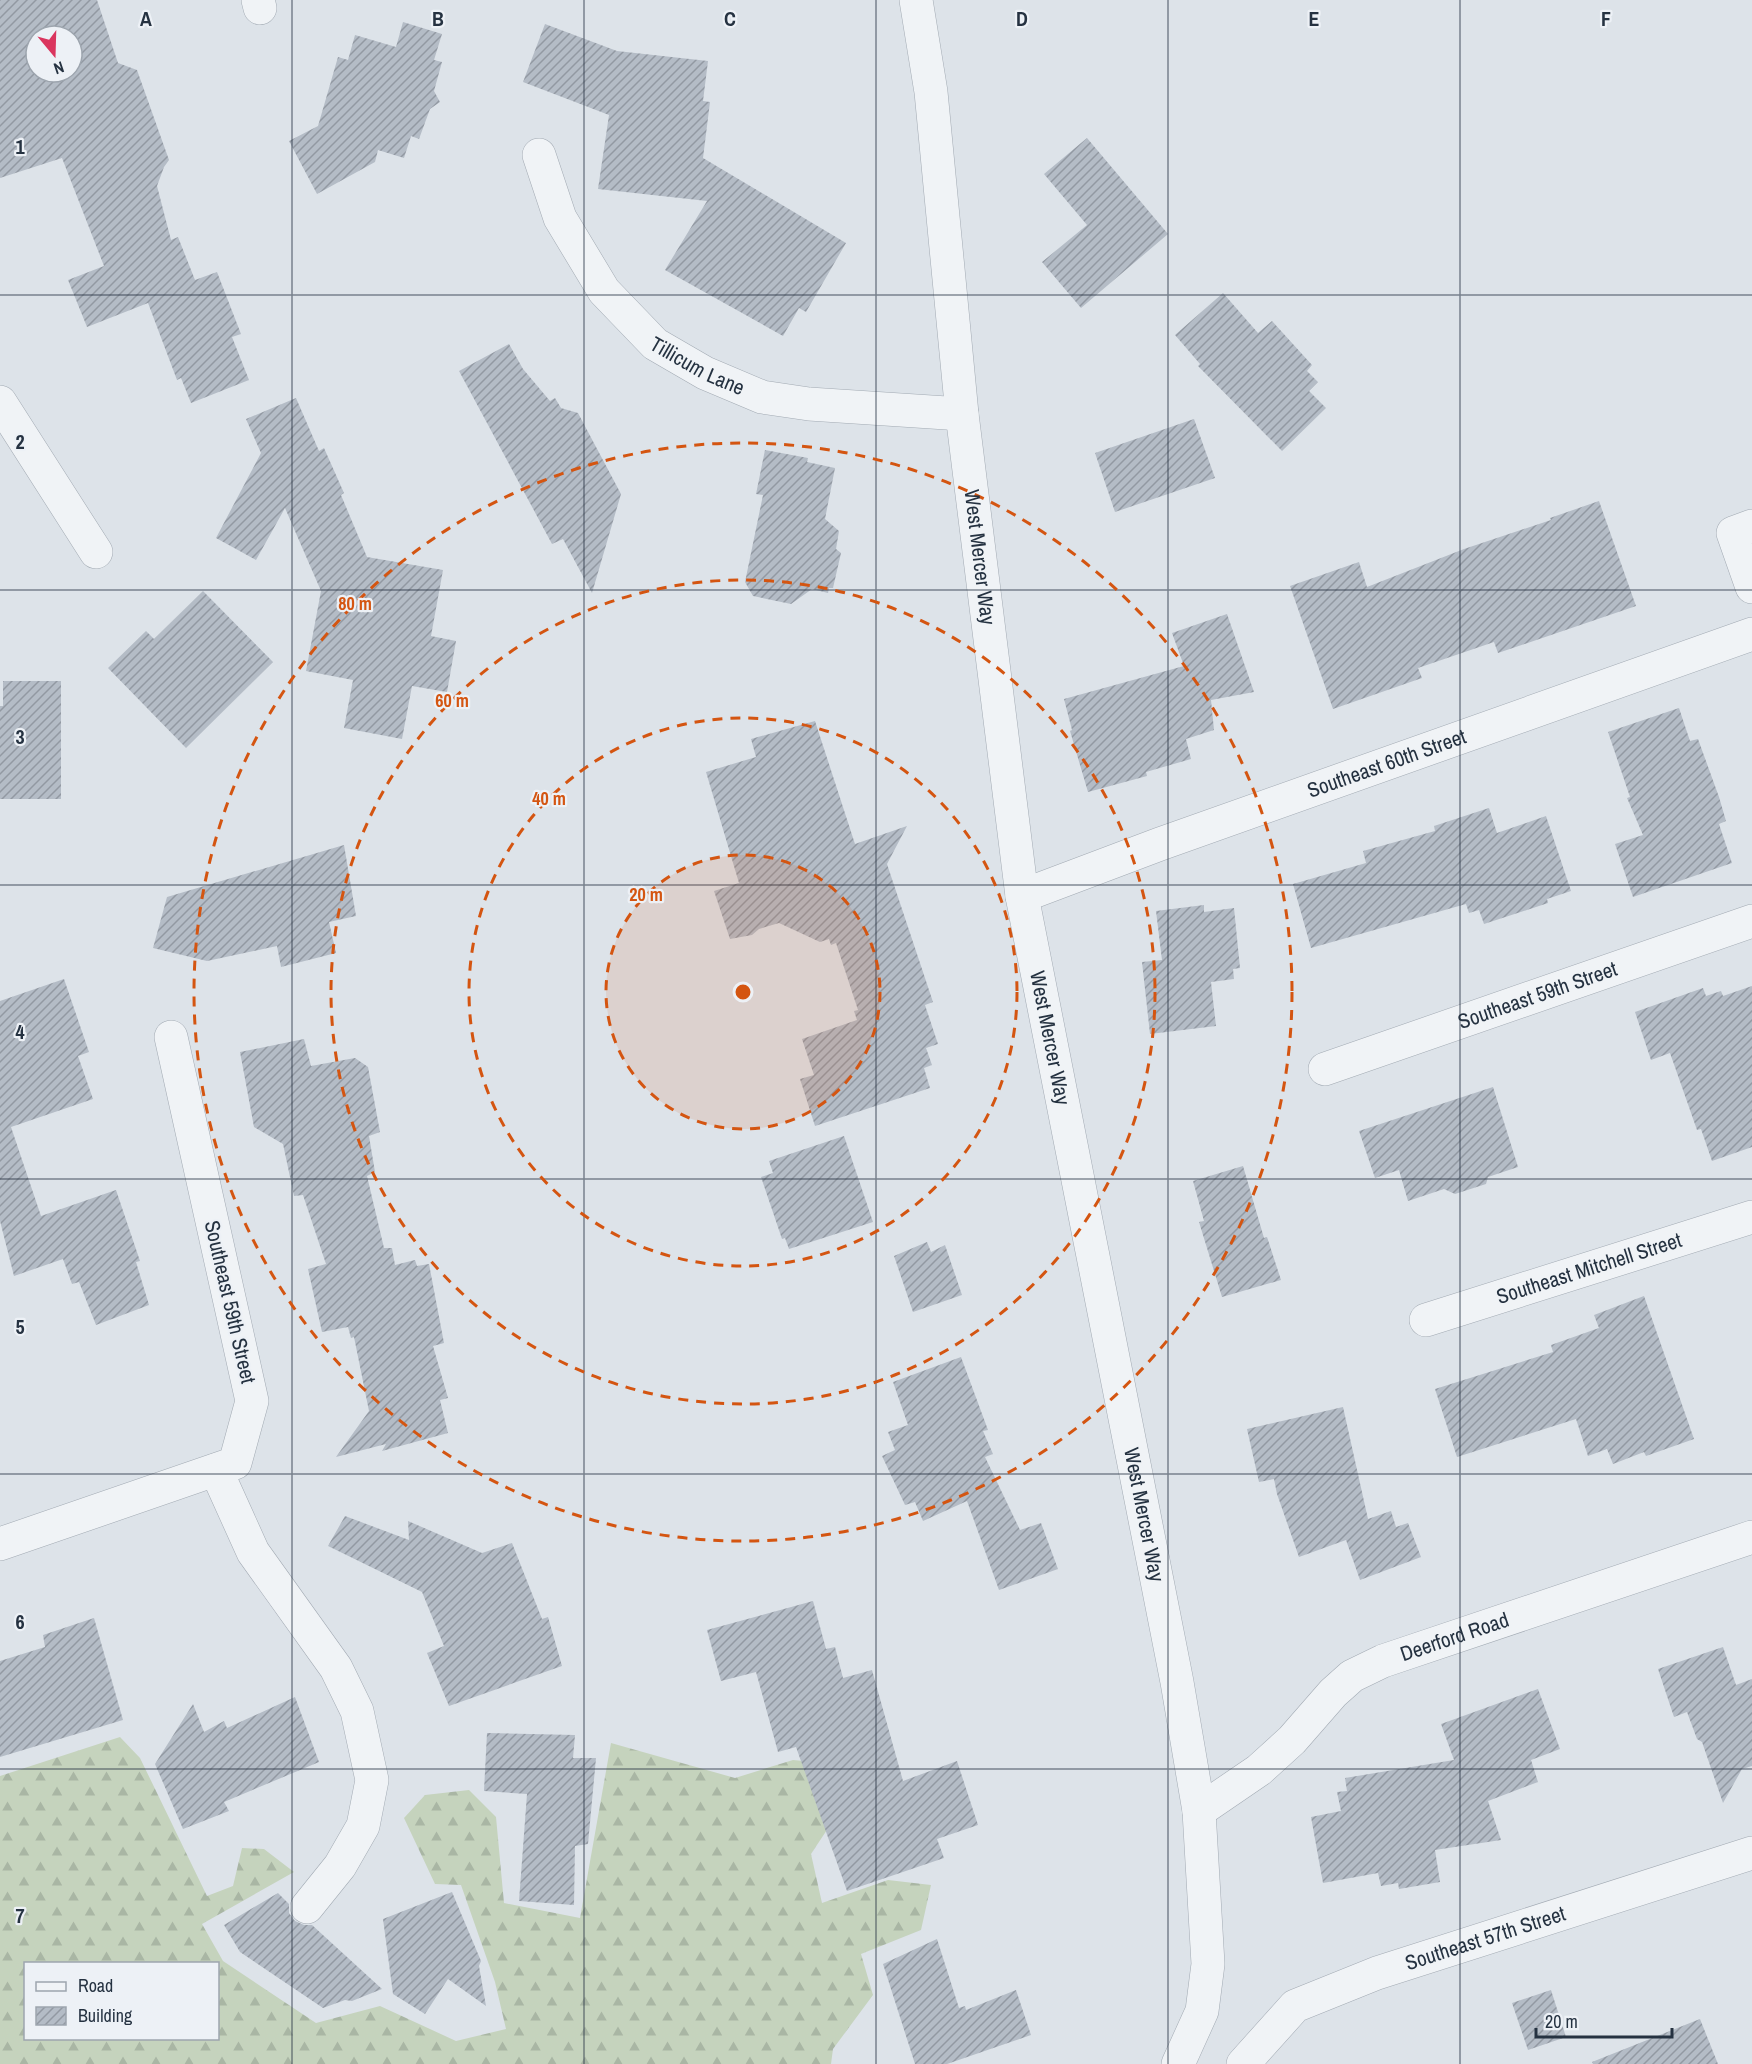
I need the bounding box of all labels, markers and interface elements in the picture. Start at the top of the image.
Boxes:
text: A [140,5,152,32]
text: B [432,5,444,32]
text: C [724,5,736,32]
text: D [1016,5,1028,32]
text: E [1309,5,1320,32]
text: F [1601,5,1611,32]
north arrow [24,24,84,84]
text: N [51,56,67,80]
text: 1 [15,133,25,160]
street label: Tillicum Lane [645,329,749,402]
text: 2 [15,428,25,455]
street label: West Mercer Way [958,488,1003,627]
text: 80 m [338,591,372,616]
text: 60 m [435,688,469,713]
street label: Southeast 60th Street [1303,722,1470,805]
text: 3 [15,723,25,750]
text: 40 m [532,786,566,811]
text: 20 m [629,882,663,907]
street label: Southeast 59th Street [1454,954,1621,1036]
street label: West Mercer Way [1023,968,1078,1108]
centre of rings [733,982,753,1002]
text: 4 [15,1018,25,1045]
street label: Southeast 59th Street [198,1217,263,1387]
street label: Southeast Mitchell Street [1493,1225,1685,1311]
text: 5 [15,1313,25,1340]
street label: West Mercer Way [1117,1445,1172,1584]
street label: Deerford Road [1396,1605,1513,1668]
text: 6 [15,1608,25,1635]
street label: Southeast 57th Street [1401,1899,1569,1977]
text: 7 [15,1902,25,1929]
legend [24,1962,219,2040]
text: Road [78,1973,113,1998]
scale bar [1536,2001,1672,2039]
text: Building [78,2003,133,2028]
text: 20 m [1545,2009,1578,2034]

